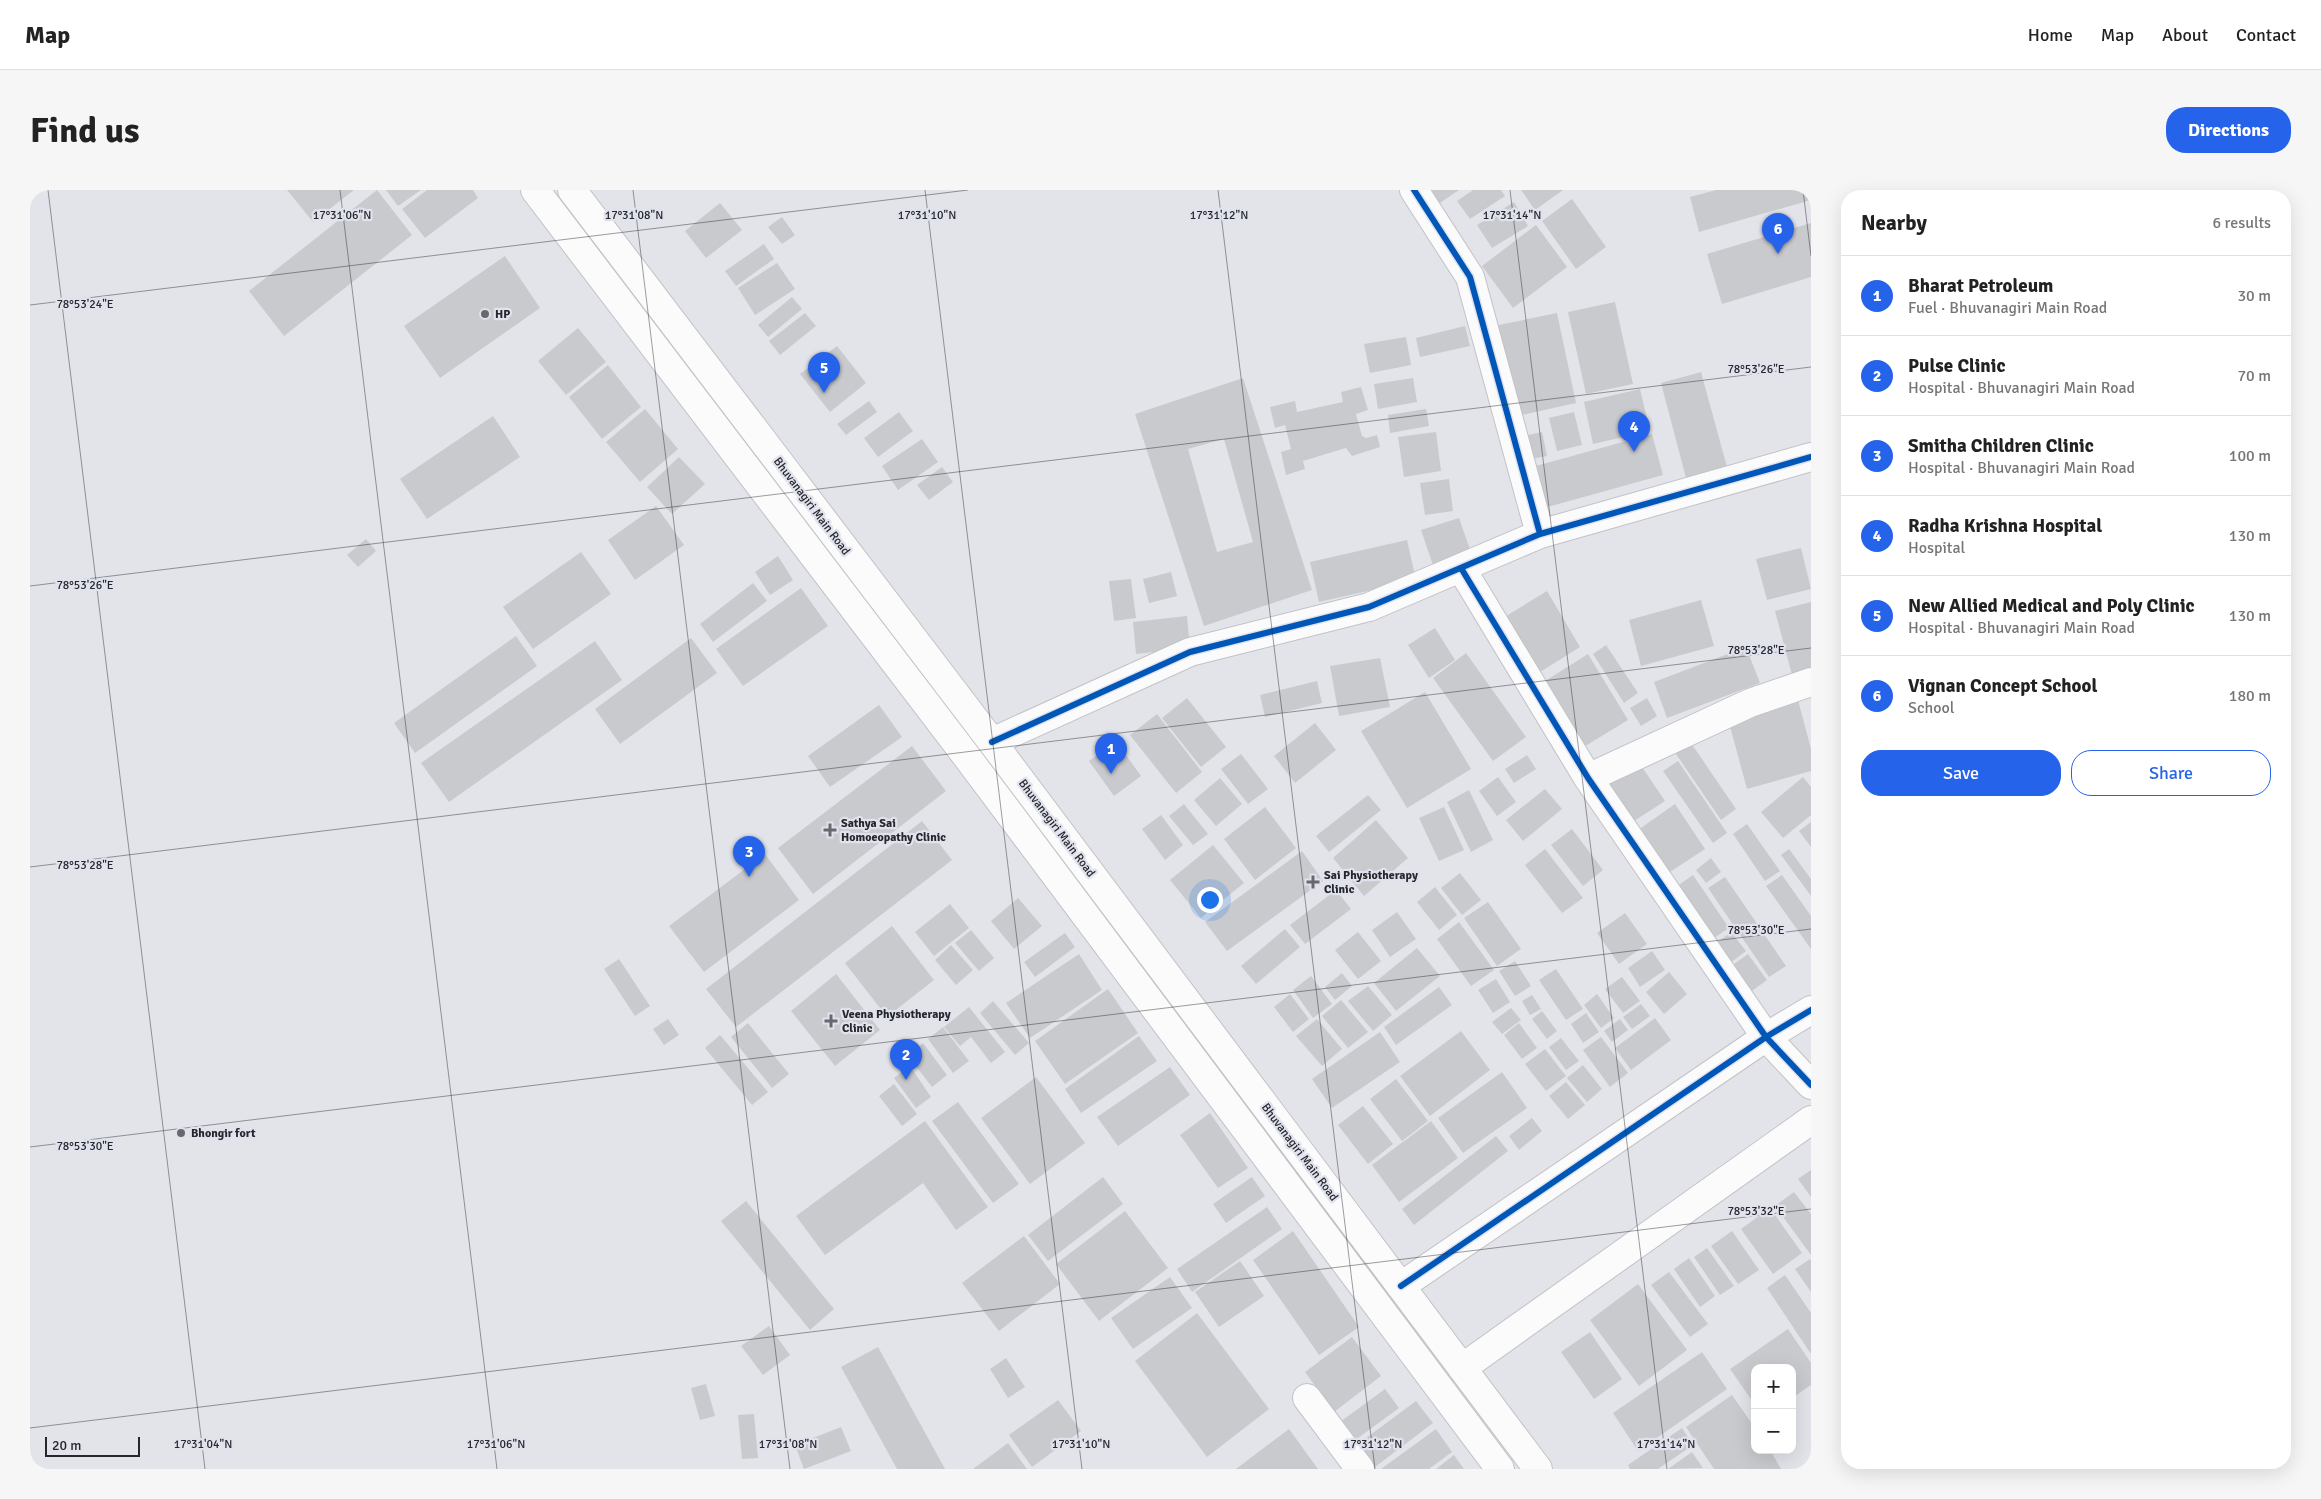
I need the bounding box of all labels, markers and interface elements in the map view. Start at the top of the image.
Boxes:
text: Map [25,20,70,50]
text: Home [2028,24,2073,46]
text: Map [2101,24,2134,46]
text: About [2162,24,2208,46]
text: Contact [2236,24,2296,46]
button: Directions [2166,107,2291,153]
text: Find us [30,109,140,152]
text: 17°31'06"N [313,208,371,223]
text: 17°31'08"N [605,208,663,223]
text: 17°31'10"N [898,208,956,223]
text: 17°31'12"N [1190,208,1248,223]
text: 17°31'14"N [1483,208,1541,223]
text: Nearby [1861,210,1927,236]
pin: 6 [1762,213,1794,254]
text: 6 results [2212,213,2271,233]
text: Bharat Petroleum [1908,274,2053,298]
text: 1 [1873,286,1881,306]
text: 30 m [2237,286,2271,306]
text: 78°53'24"E [56,297,114,312]
text: Fuel · Bhuvanagiri Main Road [1908,298,2107,318]
place label: HP [495,307,510,322]
marker: HP [479,308,491,320]
pin: 5 [808,352,840,393]
text: Pulse Clinic [1908,354,2005,378]
text: 78°53'26"E [1727,362,1785,377]
text: 2 [1873,366,1881,386]
text: 70 m [2237,366,2271,386]
text: Hospital · Bhuvanagiri Main Road [1908,378,2135,398]
pin: 4 [1618,411,1650,452]
text: Smitha Children Clinic [1908,434,2094,458]
text: 3 [1873,446,1881,466]
text: 100 m [2229,446,2271,466]
street label: Bhuvanagiri Main Road [770,454,853,558]
text: Hospital · Bhuvanagiri Main Road [1908,458,2135,478]
text: Radha Krishna Hospital [1908,514,2102,538]
text: 4 [1873,526,1881,546]
text: 130 m [2229,526,2271,546]
text: Hospital [1908,538,1965,558]
text: 78°53'26"E [56,578,114,593]
text: New Allied Medical and Poly Clinic [1908,594,2195,618]
text: 5 [1873,606,1881,626]
text: 130 m [2229,606,2271,626]
text: Hospital · Bhuvanagiri Main Road [1908,618,2135,638]
text: 78°53'28"E [1727,643,1785,658]
text: Vignan Concept School [1908,674,2097,698]
text: 6 [1873,686,1881,706]
text: 180 m [2229,686,2271,706]
text: School [1908,698,1954,718]
pin: 1 [1095,733,1127,774]
button: Save [1861,750,2061,796]
button: Share [2071,750,2271,796]
street label: Bhuvanagiri Main Road [1015,776,1098,880]
place label: Sathya Sai Homoeopathy Clinic [841,816,946,845]
marker: Sathya Sai Homoeopathy Clinic [823,823,837,837]
pin: 3 [733,836,765,877]
text: 78°53'28"E [56,858,114,873]
place label: Sai Physiotherapy Clinic [1324,868,1418,897]
marker: Sai Physiotherapy Clinic [1306,875,1320,889]
your location [1197,887,1223,913]
text: 78°53'30"E [1727,923,1785,938]
place label: Veena Physiotherapy Clinic [842,1007,951,1036]
marker: Veena Physiotherapy Clinic [824,1014,838,1028]
pin: 2 [890,1039,922,1080]
street label: Bhuvanagiri Main Road [1258,1100,1341,1204]
place label: Bhongir fort [191,1126,256,1141]
marker: Bhongir fort [175,1127,187,1139]
text: 78°53'30"E [56,1139,114,1154]
text: 78°53'32"E [1727,1204,1785,1219]
map controls [1751,1364,1796,1454]
button: + [1751,1364,1796,1409]
button: − [1751,1409,1796,1454]
scale bar [45,1434,140,1457]
text: 20 m [52,1437,81,1454]
text: 17°31'04"N [174,1437,232,1452]
text: 17°31'06"N [467,1437,525,1452]
text: 17°31'08"N [759,1437,817,1452]
text: 17°31'10"N [1052,1437,1110,1452]
text: 17°31'12"N [1344,1437,1402,1452]
text: 17°31'14"N [1637,1437,1695,1452]

